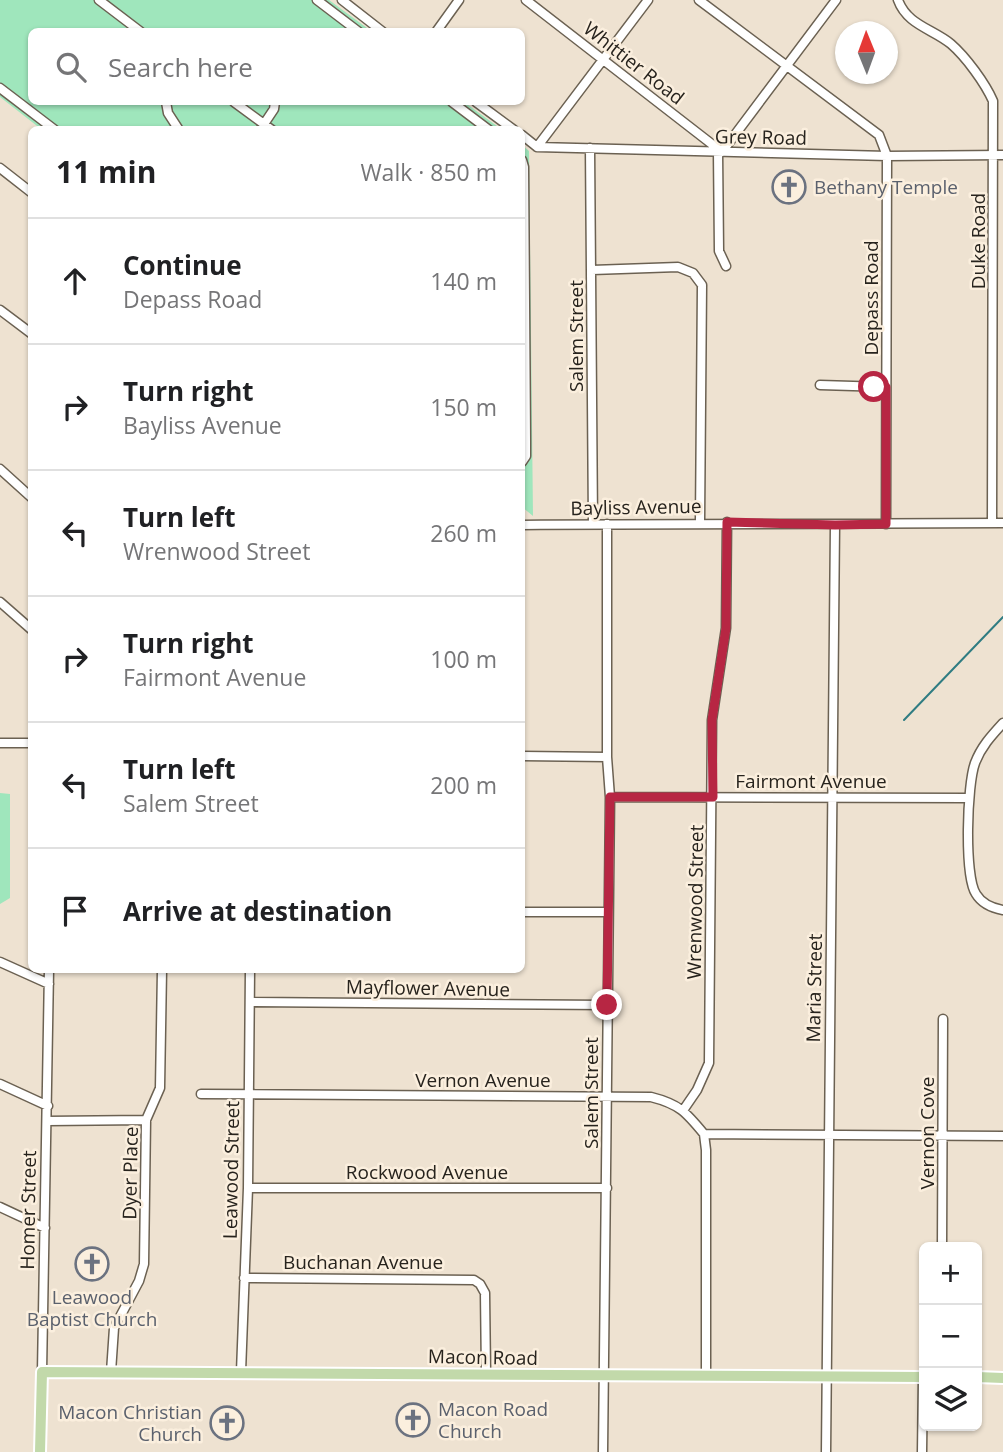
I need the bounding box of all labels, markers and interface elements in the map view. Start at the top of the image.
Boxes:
street label: Whittier Road [578,15,690,111]
north arrow [835,21,898,84]
search box [28,28,525,105]
icon: search [52,48,90,86]
text: Search here [108,49,253,85]
street label: Grey Road [715,123,807,151]
text: 11 min [56,151,156,192]
text: Walk · 850 m [360,156,497,188]
church icon: Bethany Temple [770,168,808,206]
place label: Bethany Temple [814,174,958,200]
street label: Duke Road [965,193,991,289]
street label: Depass Road [858,240,884,356]
text: Continue [123,247,242,283]
icon: ahead [56,262,94,300]
text: 140 m [430,265,497,297]
street label: Salem Street [563,280,589,392]
text: Depass Road [123,283,262,315]
route start [858,371,889,402]
text: Turn right [123,373,254,409]
icon: right [56,388,94,426]
text: 150 m [430,391,497,423]
text: Bayliss Avenue [123,409,282,441]
street label: Bayliss Avenue [570,493,702,521]
text: Turn left [123,499,235,535]
icon: left [56,514,94,552]
text: 260 m [430,517,497,549]
text: Wrenwood Street [123,535,310,567]
text: Turn right [123,625,254,661]
icon: right [56,640,94,678]
text: 100 m [430,643,497,675]
text: Fairmont Avenue [123,661,306,693]
text: Turn left [123,751,235,787]
icon: left [56,766,94,804]
street label: Fairmont Avenue [735,768,887,794]
text: 200 m [430,769,497,801]
text: Salem Street [123,787,259,819]
street label: Wrenwood Street [681,824,709,980]
icon: arrive [56,892,94,930]
text: Arrive at destination [123,893,392,929]
street label: Maria Street [800,933,828,1043]
street label: Mayflower Avenue [346,974,510,1002]
route end [591,989,622,1020]
street label: Salem Street [578,1037,604,1149]
street label: Vernon Avenue [415,1067,551,1093]
street label: Vernon Cove [914,1077,940,1190]
street label: Leawood Street [217,1100,245,1239]
street label: Dyer Place [116,1126,144,1220]
street label: Homer Street [14,1150,42,1270]
street label: Rockwood Avenue [346,1159,508,1185]
map controls [919,1242,982,1431]
button: + [919,1242,982,1305]
church icon: Leawood Baptist Church [73,1245,111,1283]
street label: Buchanan Avenue [283,1249,443,1275]
place label: Leawood Baptist Church [27,1284,157,1332]
button: − [919,1305,982,1368]
street label: Macon Road [428,1343,538,1371]
button: layers [919,1368,982,1431]
place label: Macon Road Church [438,1396,548,1444]
place label: Macon Christian Church [58,1399,202,1447]
church icon: Macon Road Church [394,1401,432,1439]
church icon: Macon Christian Church [208,1404,246,1442]

